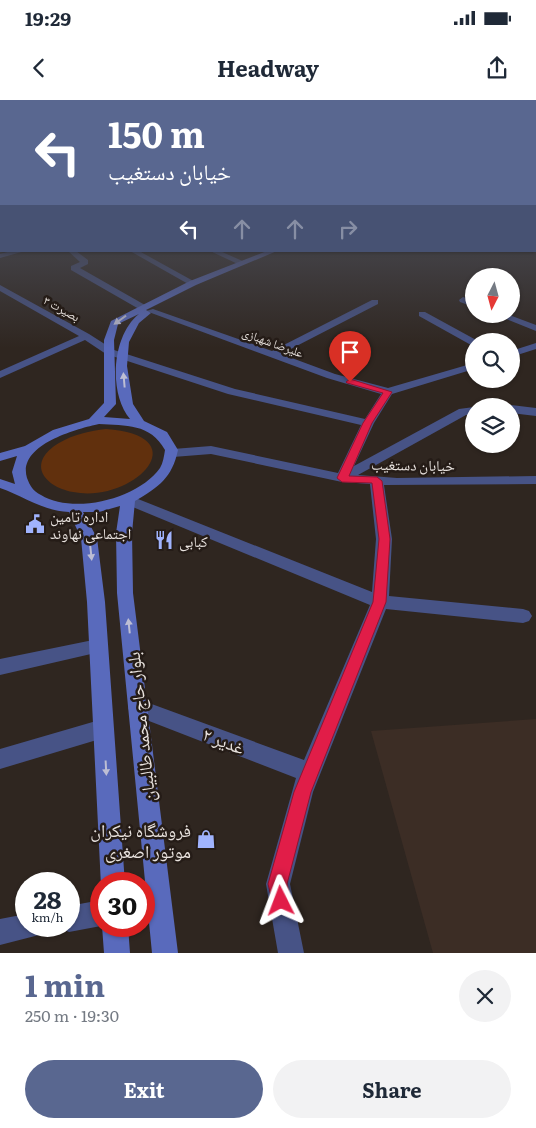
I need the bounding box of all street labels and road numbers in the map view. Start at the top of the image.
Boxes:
street label: بصیرت ۳ [41,291,83,325]
street label: علیرضا شهبازی [240,323,306,361]
street label: خیابان دستغیب [371,452,456,476]
street label: بلوار حاج محمد طالبیان [119,651,161,803]
street label: غدیر ۲ [199,720,249,760]

